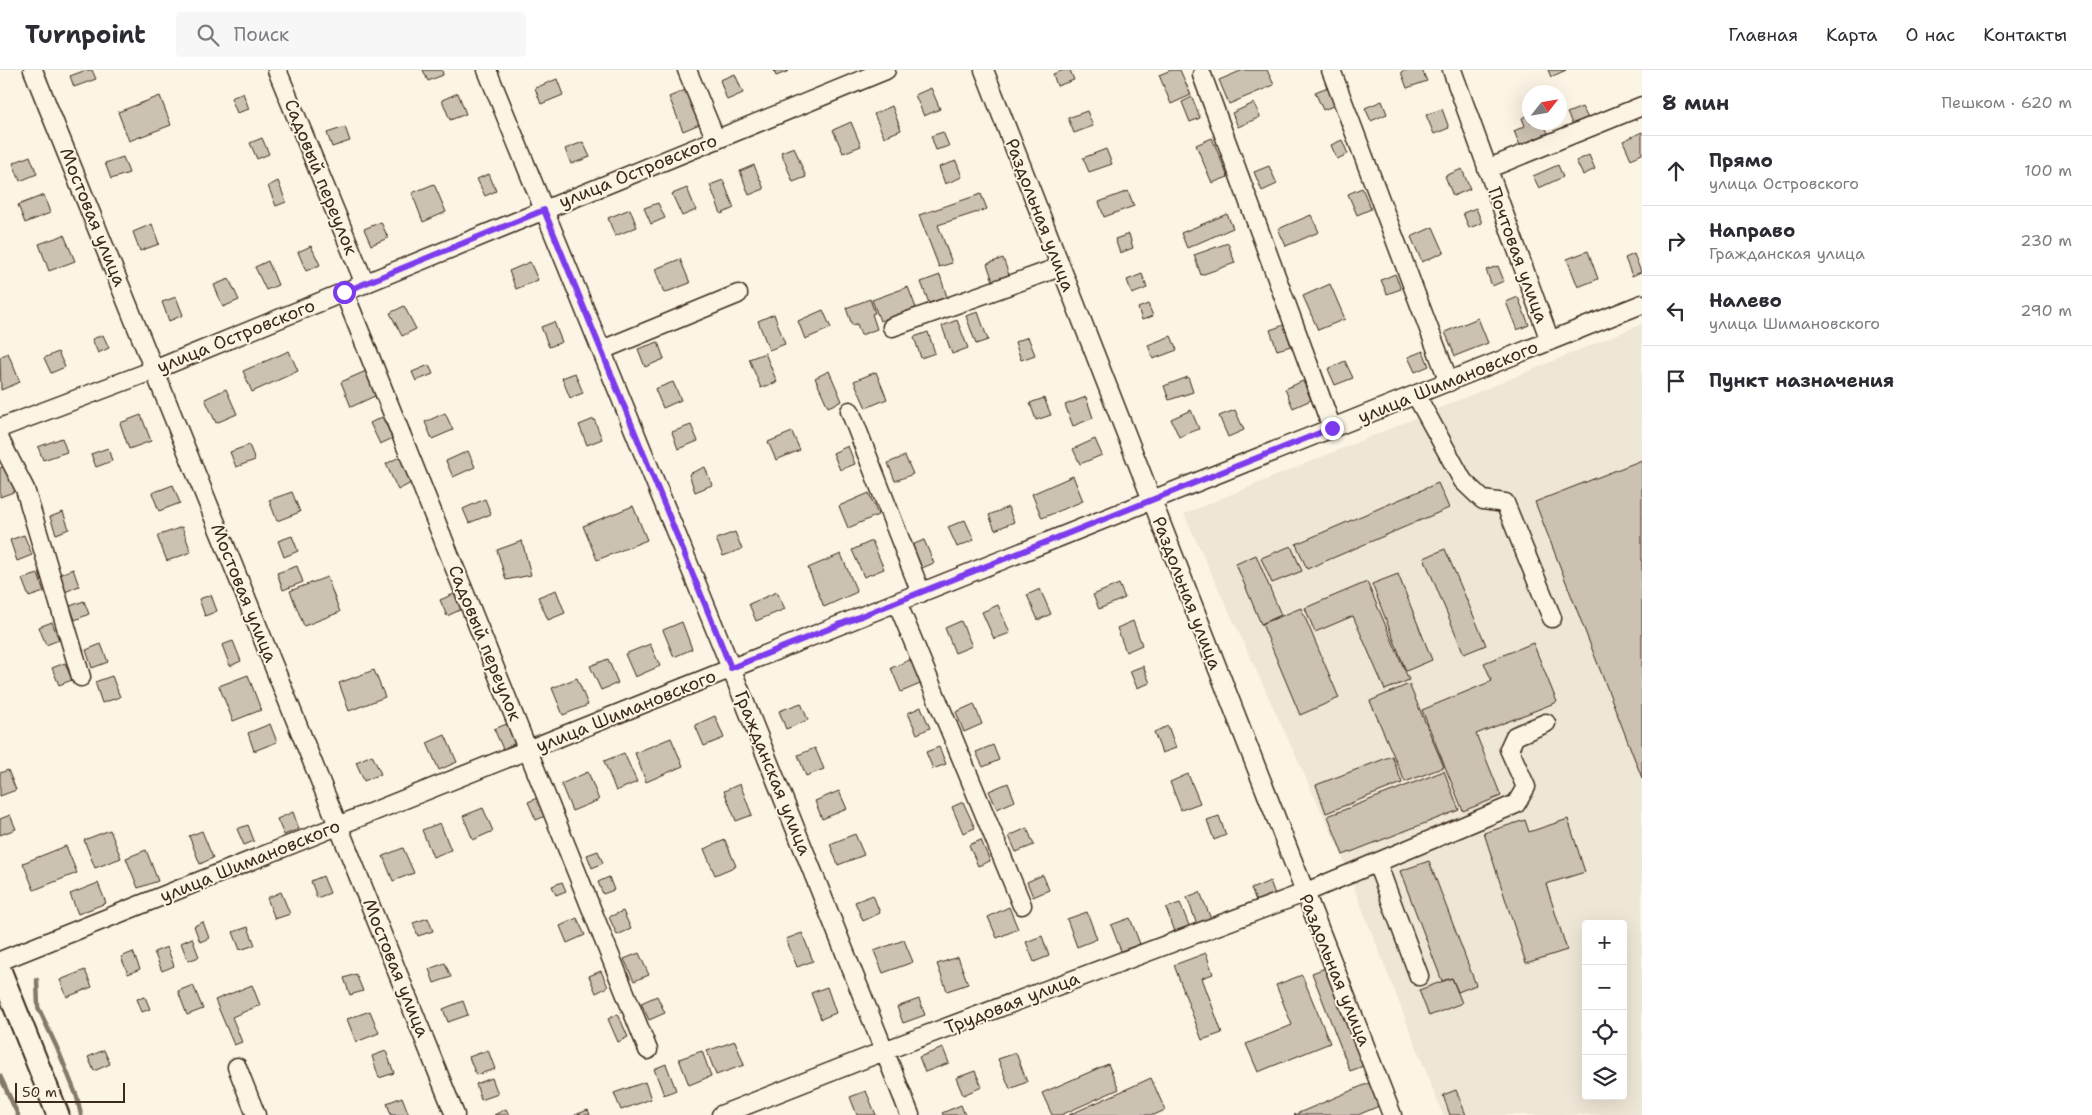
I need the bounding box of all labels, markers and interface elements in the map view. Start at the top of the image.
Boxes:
search box [176,12,526,57]
text: Turnpoint [25,19,146,51]
icon: search [194,21,222,49]
text: Поиск [234,22,289,47]
text: Главная [1728,23,1798,47]
text: Карта [1826,23,1878,47]
text: О нас [1906,23,1955,47]
text: Контакты [1983,23,2067,47]
north arrow [1522,85,1567,130]
text: 8 мин [1662,89,1729,117]
text: Пешком · 620 m [1941,92,2072,113]
street label: Садовый переулок [279,95,363,259]
street label: улица Островского [555,128,721,214]
street label: Раздольная улица [1000,135,1080,295]
street label: Мостовая улица [54,144,132,290]
text: Прямо [1709,148,1773,173]
icon: ahead [1662,157,1690,185]
text: 100 m [2024,160,2072,181]
text: улица Островского [1709,173,1859,194]
street label: Почтовая улица [1482,184,1554,326]
text: Направо [1709,218,1795,243]
icon: right [1662,227,1690,255]
text: 230 m [2020,230,2072,251]
text: Гражданская улица [1709,243,1865,264]
route start [333,281,356,304]
text: Налево [1709,288,1782,313]
street label: улица Островского [153,293,319,379]
icon: left [1662,297,1690,325]
text: 290 m [2020,300,2072,321]
text: улица Шимановского [1709,313,1880,334]
street label: улица Шимановского [1354,335,1542,429]
icon: arrive [1662,367,1690,395]
text: Пункт назначения [1709,368,1894,393]
route end [1321,417,1344,440]
street label: Раздольная улица [1147,513,1227,673]
street label: Мостовая улица [205,520,283,666]
street label: Садовый переулок [443,561,527,725]
street label: улица Шимановского [532,664,720,758]
street label: Гражданская улица [729,687,817,859]
street label: улица Шимановского [156,814,344,908]
street label: Раздольная улица [1293,890,1377,1050]
street label: Мостовая улица [357,895,435,1041]
map controls [1582,920,1627,1100]
button: + [1582,920,1627,965]
button: − [1582,965,1627,1010]
street label: Трудовая улица [941,966,1083,1040]
button: locate [1582,1010,1627,1055]
button: layers [1582,1055,1627,1100]
scale bar [15,1080,125,1103]
text: 50 m [22,1083,57,1101]

